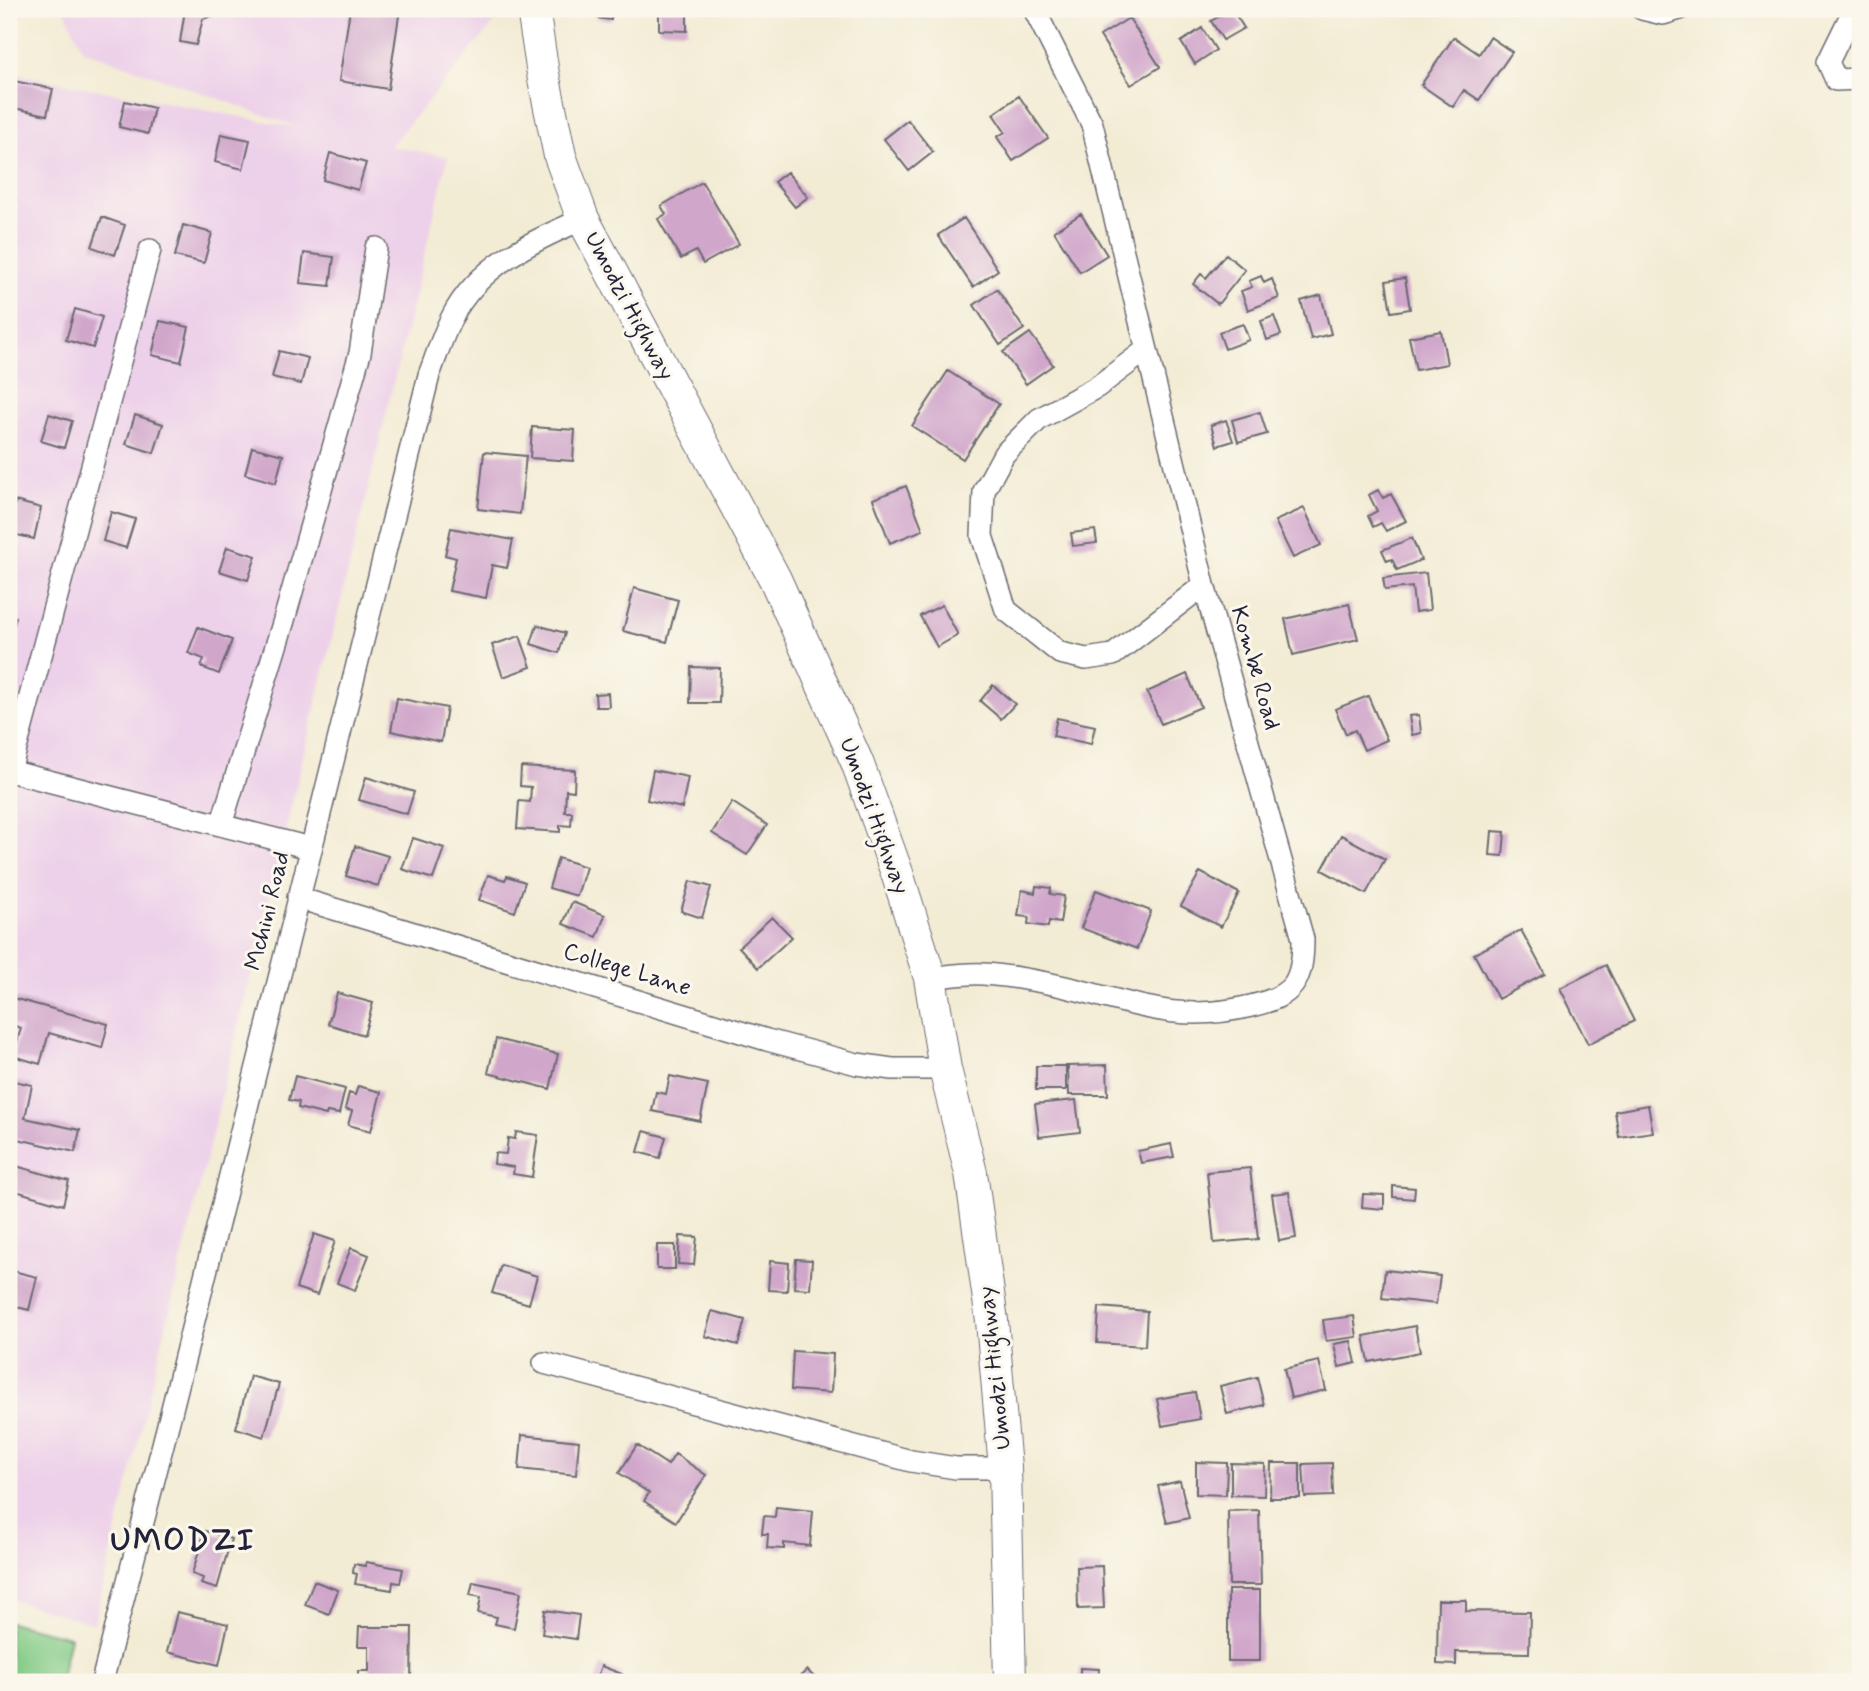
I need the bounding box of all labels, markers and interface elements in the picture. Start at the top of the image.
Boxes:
street label: Umodzi Highway [574,226,681,387]
street label: Kombe Road [1222,602,1288,734]
street label: Umodzi Highway [828,733,917,900]
street label: Mchini Road [238,848,298,974]
street label: College Lane [559,936,695,1004]
street label: Umodzi Highway [971,1284,1022,1451]
district label: UMODZI [110,1520,256,1562]

